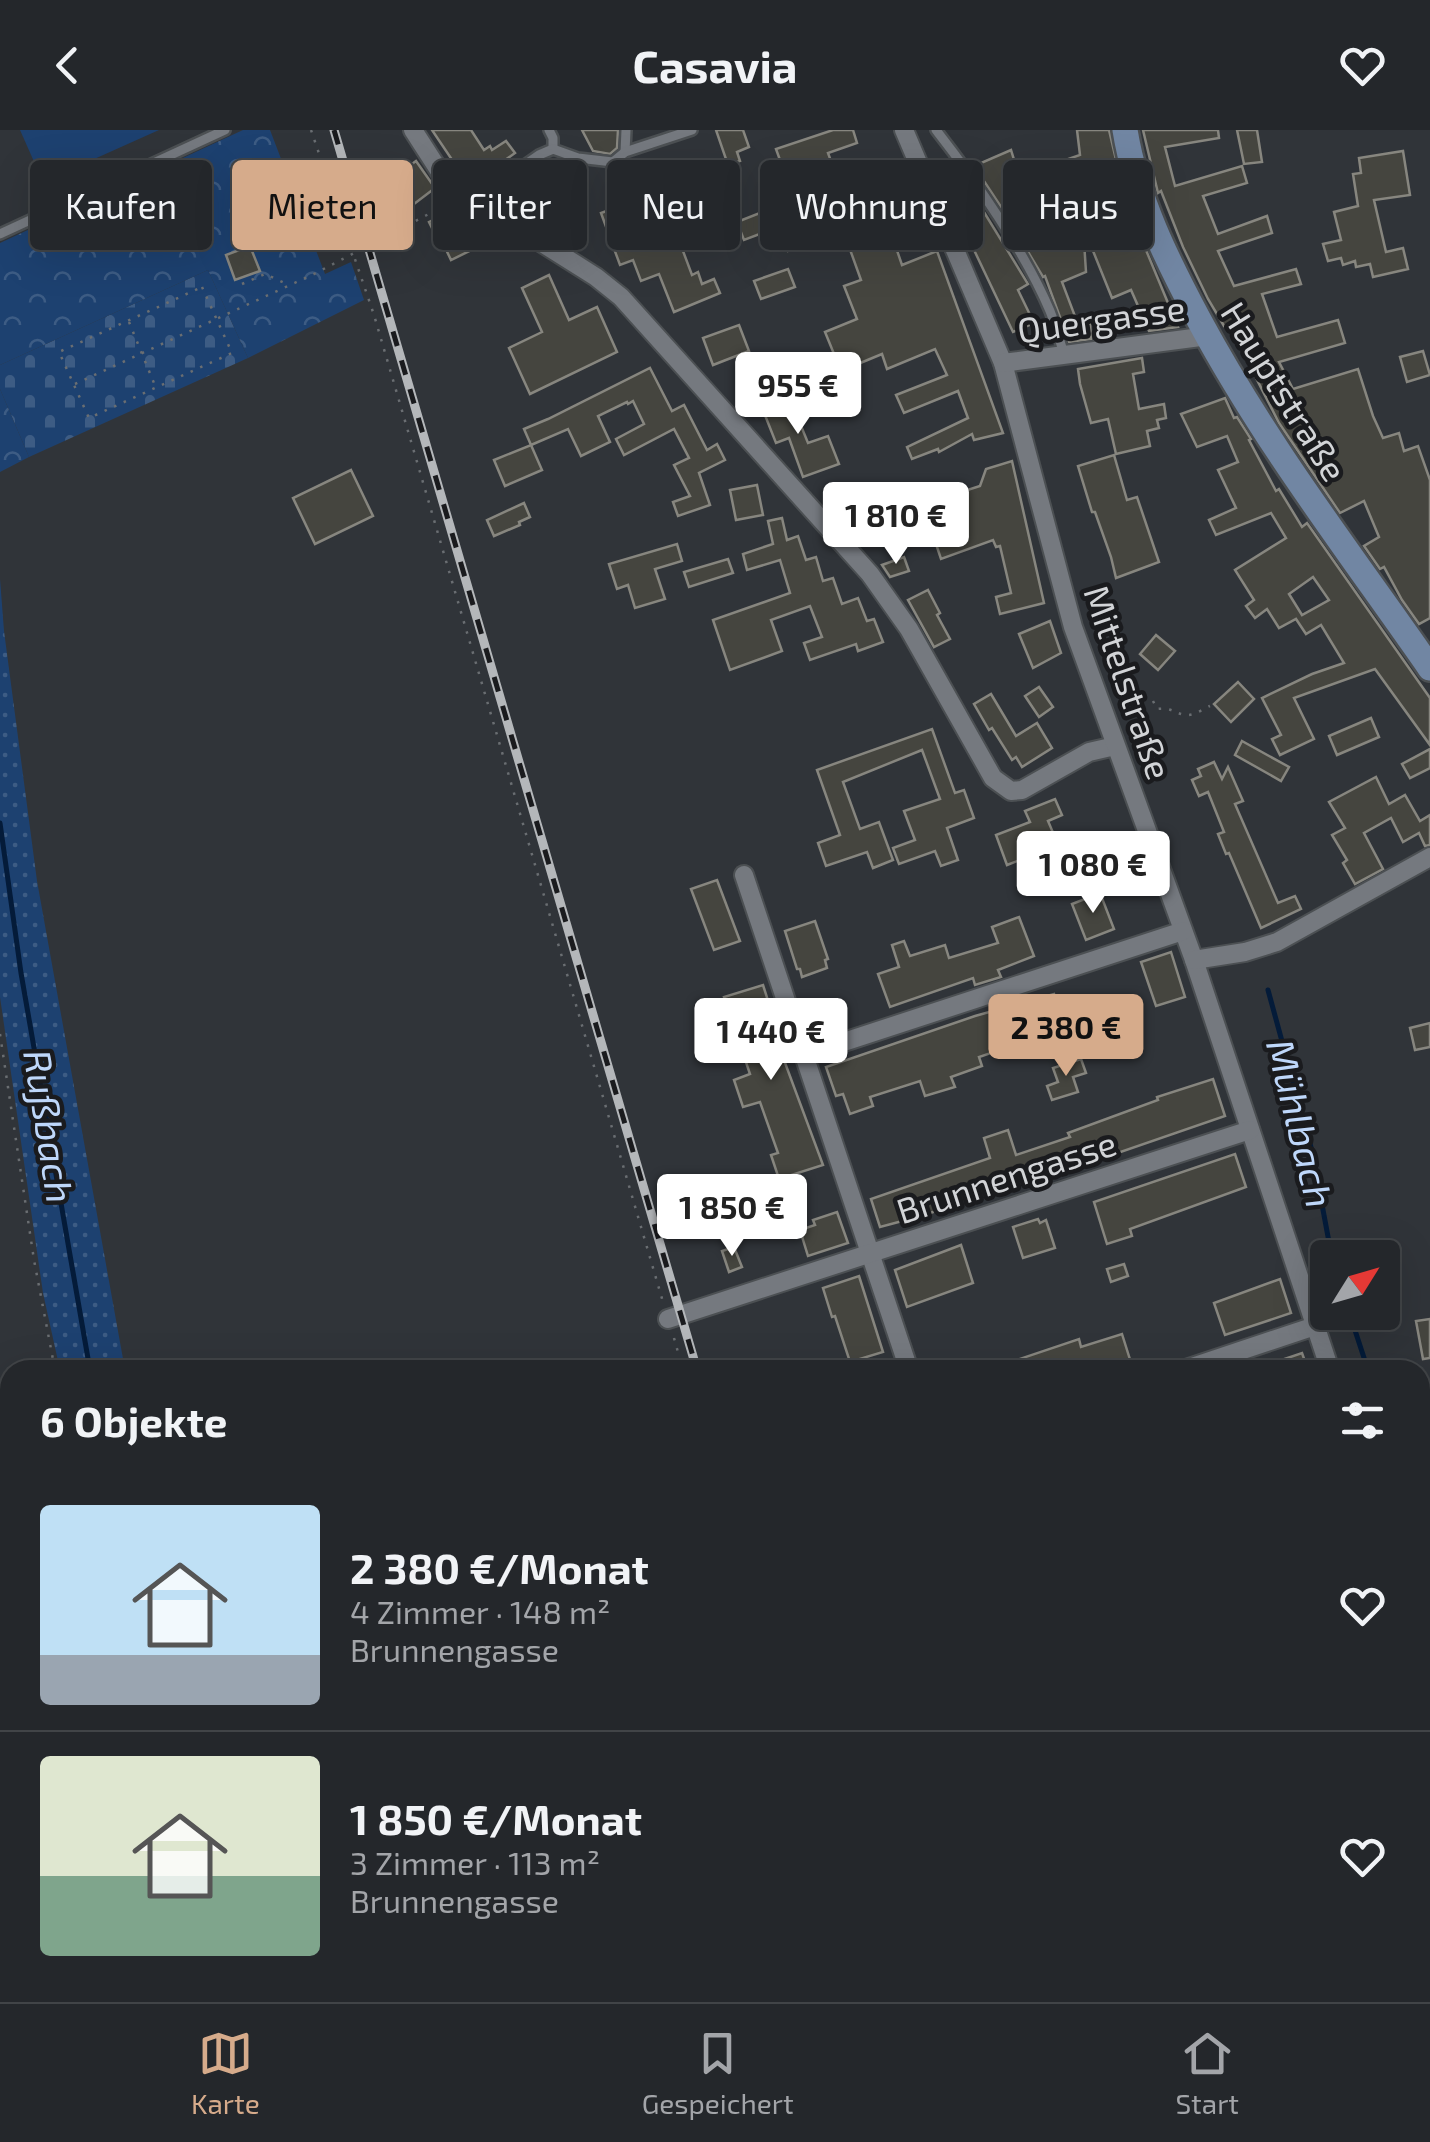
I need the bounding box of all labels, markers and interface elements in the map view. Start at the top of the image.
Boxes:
icon: back [40,38,95,93]
text: Casavia [632,38,798,92]
icon: heart [1335,38,1390,93]
chip: Kaufen [30,160,212,250]
chip: Mieten [232,160,413,250]
chip: Filter [433,160,587,250]
chip: Neu [607,160,740,250]
chip: Wohnung [760,160,983,250]
chip: Haus [1003,160,1153,250]
street label: Quergasse [1014,285,1188,351]
street label: Hauptstraße [1213,294,1357,488]
pin: 955 € [728,352,868,437]
text: 955 € [757,365,839,403]
pin: 1 810 € [804,482,988,567]
text: 1 810 € [845,495,947,533]
street label: Mittelstraße [1076,580,1182,784]
pin: 1 080 € [1001,831,1185,916]
text: 1 080 € [1039,844,1147,882]
pin: 2 380 € [974,994,1158,1079]
pin: 1 440 € [679,998,863,1083]
text: 2 380 € [1010,1007,1122,1045]
text: 1 440 € [716,1011,826,1049]
water label: Mühlbach [1258,1034,1344,1212]
water label: Rußbach [15,1046,85,1206]
street label: Brunnengasse [891,1121,1121,1231]
pin: 1 850 € [640,1174,824,1259]
text: 1 850 € [679,1187,785,1225]
north arrow [1310,1240,1400,1330]
map controls [1310,1240,1400,1330]
icon: filters [1335,1393,1390,1448]
text: 6 Objekte [40,1395,227,1445]
text: 2 380 €/Monat [350,1542,649,1592]
icon: home [120,1545,240,1665]
icon: heart [1335,1578,1390,1633]
text: 4 Zimmer · 148 m² [350,1592,610,1630]
text: Brunnengasse [350,1630,559,1668]
text: 1 850 €/Monat [350,1793,642,1843]
icon: home [120,1796,240,1916]
icon: heart [1335,1829,1390,1884]
text: 3 Zimmer · 113 m² [350,1843,600,1881]
text: Brunnengasse [350,1881,559,1919]
tab: Karte [191,2026,260,2120]
tab: Gespeichert [642,2026,794,2120]
tab: Start [1176,2026,1239,2120]

